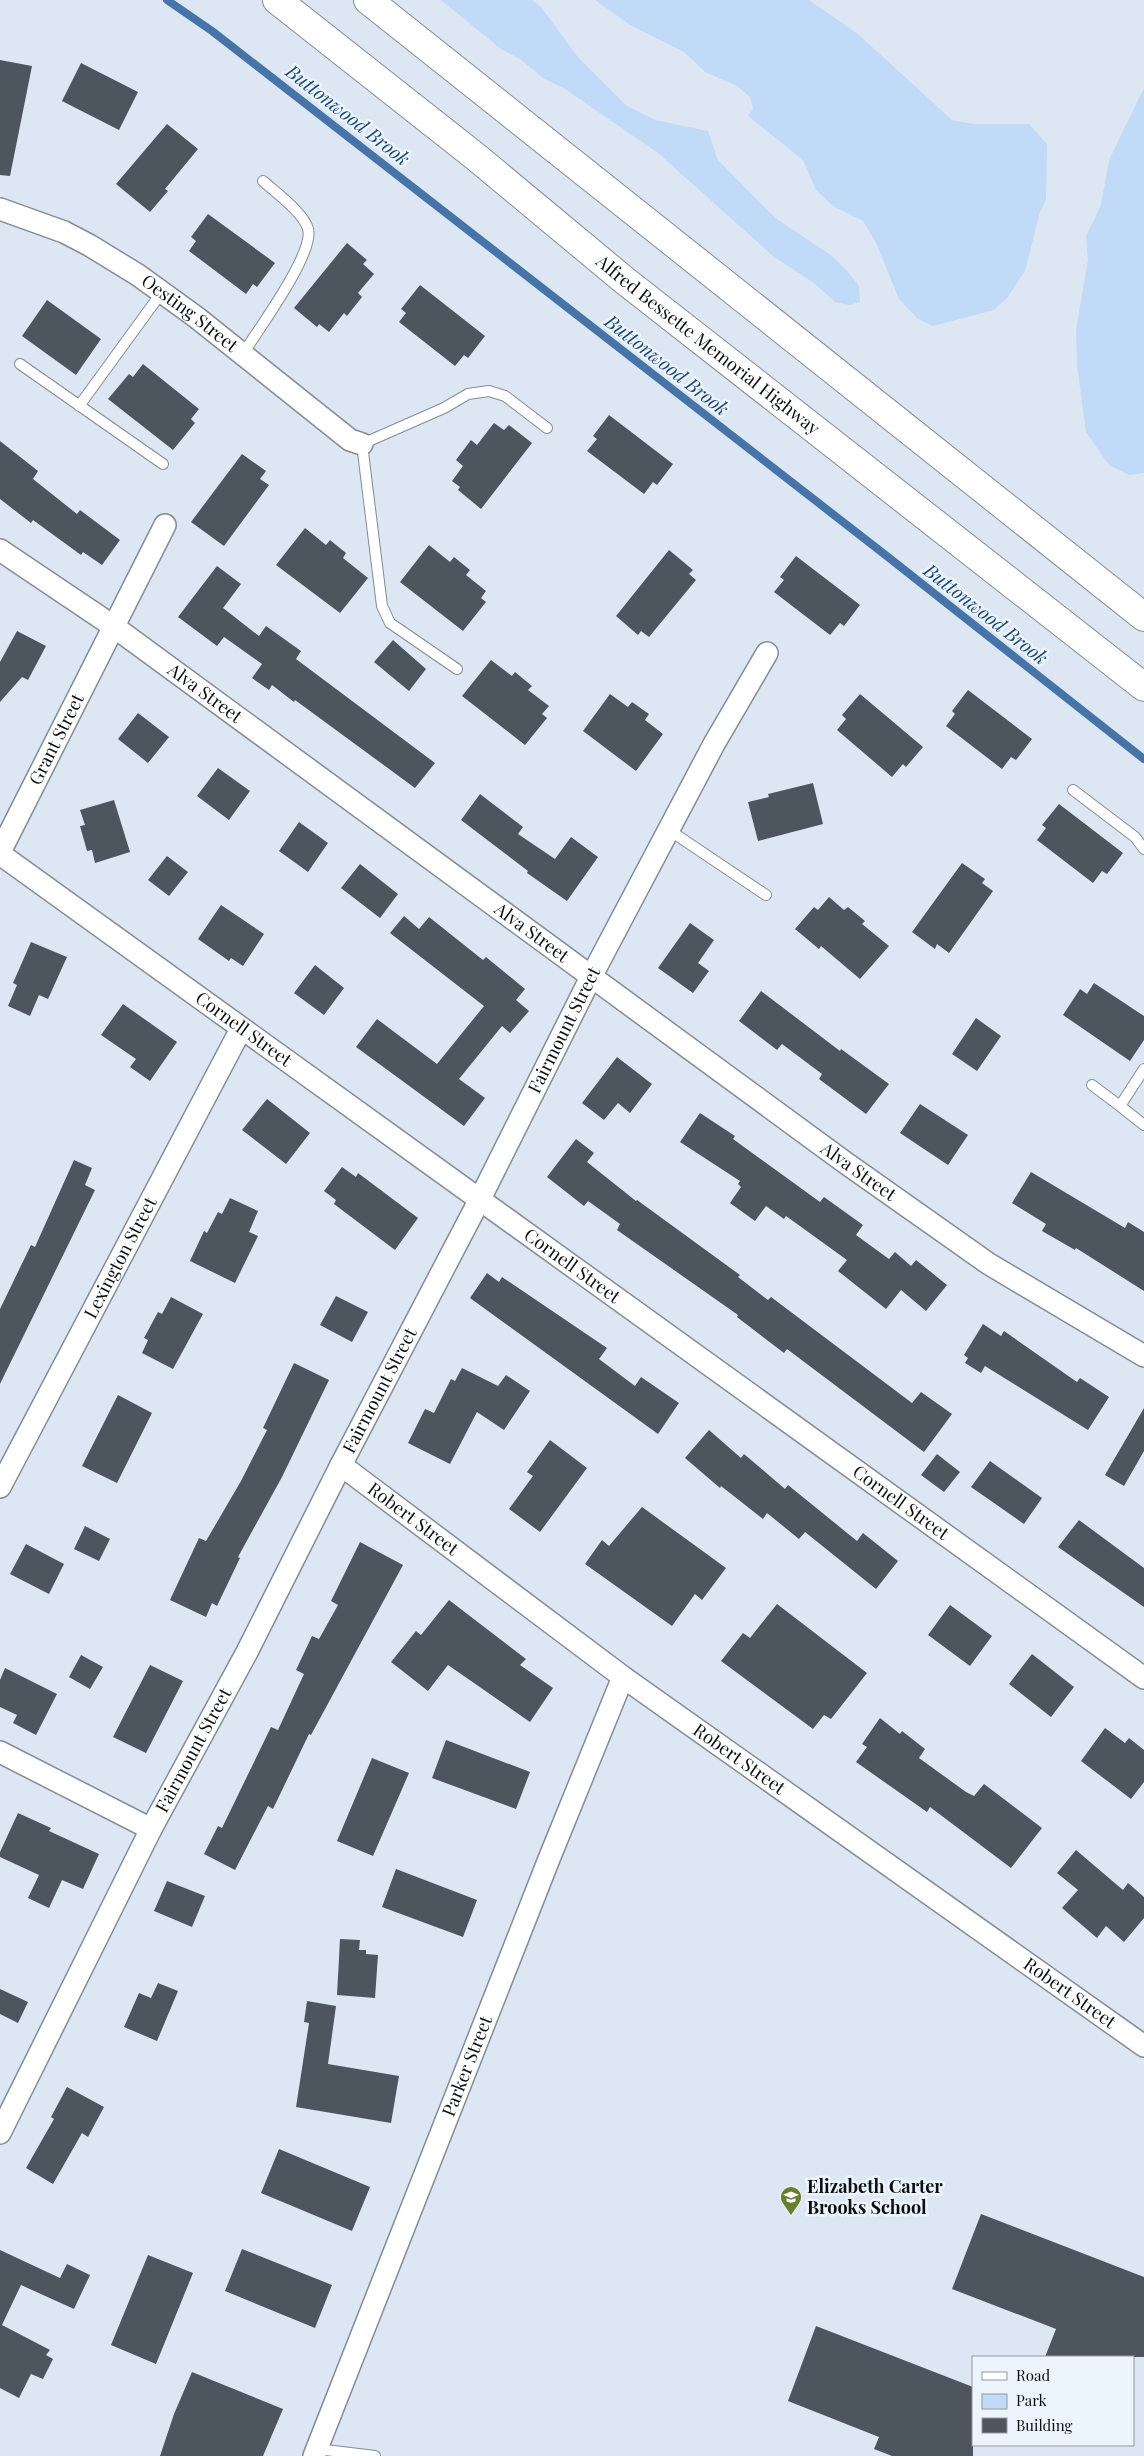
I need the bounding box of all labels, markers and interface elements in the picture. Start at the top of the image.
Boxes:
water label: Buttonwood Brook [281,57,416,171]
street label: Alfred Bessette Memorial Highway [591,248,825,440]
street label: Oesting Street [137,268,244,357]
water label: Buttonwood Brook [600,307,735,421]
water label: Buttonwood Brook [919,556,1054,670]
street label: Alva Street [162,657,248,728]
street label: Grant Street [23,689,89,789]
street label: Alva Street [489,896,575,968]
street label: Fairmount Street [522,962,606,1097]
street label: Cornell Street [191,986,297,1072]
street label: Alva Street [816,1135,902,1206]
street label: Lexington Street [78,1192,162,1322]
street label: Cornell Street [520,1222,626,1308]
street label: Fairmount Street [336,1323,422,1457]
street label: Cornell Street [848,1459,955,1545]
street label: Robert Street [363,1476,464,1561]
street label: Fairmount Street [149,1683,237,1816]
street label: Robert Street [689,1717,791,1800]
street label: Robert Street [1019,1952,1122,2034]
street label: Parker Street [436,2011,497,2119]
place label: Elizabeth Carter Brooks School [807,2174,943,2219]
school or university icon: Elizabeth Carter Brooks School [779,2185,803,2216]
legend [972,2356,1134,2446]
text: Road [1016,2365,1050,2385]
text: Park [1016,2390,1048,2410]
text: Building [1016,2415,1073,2435]

